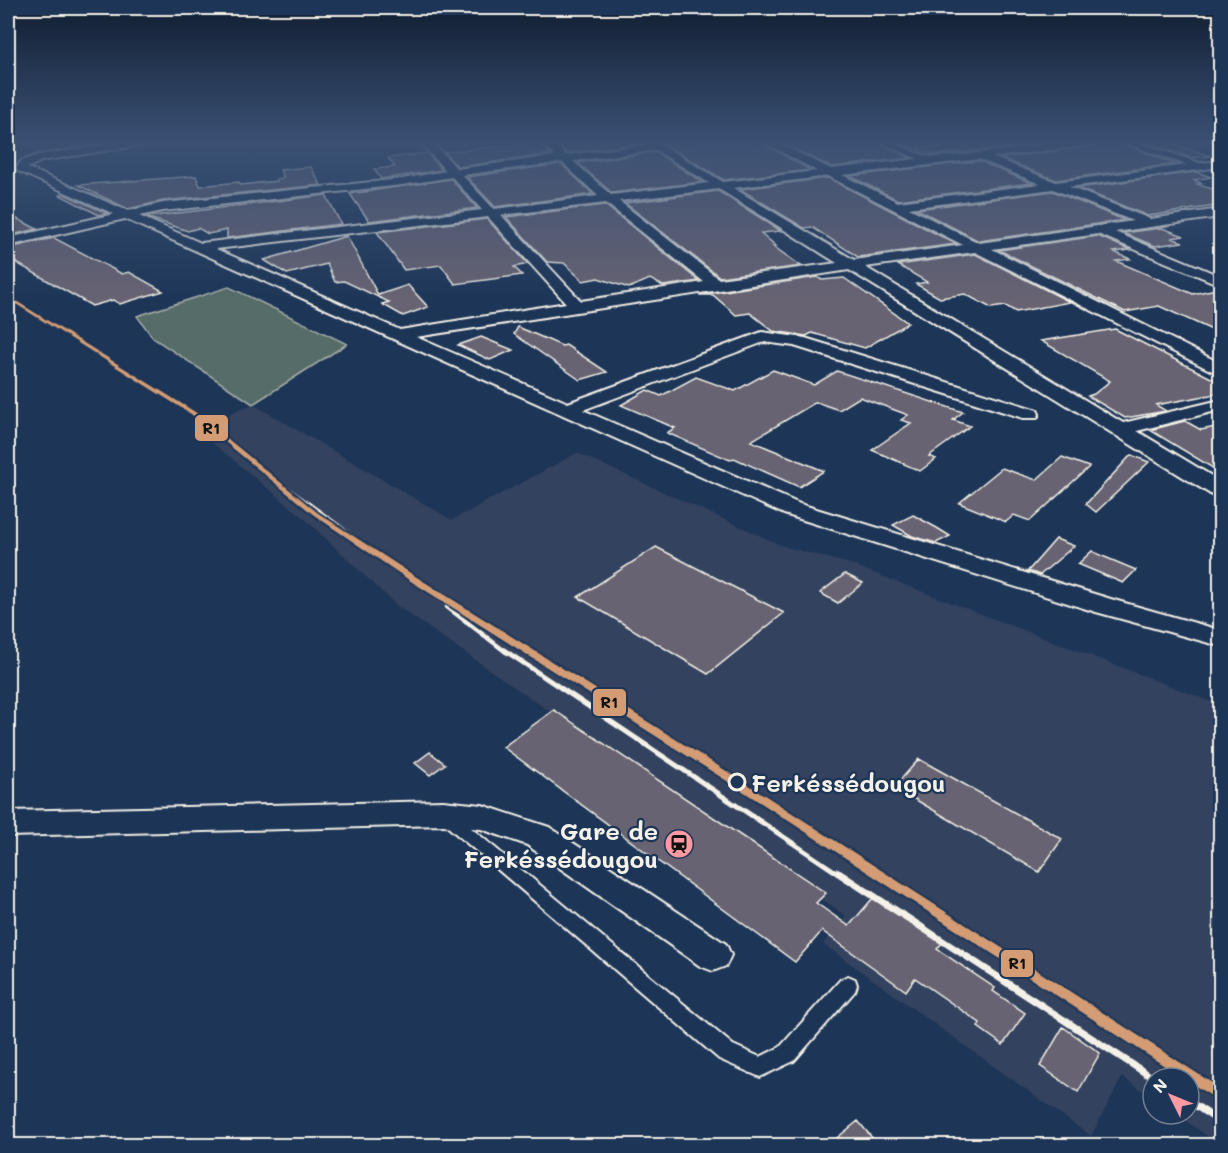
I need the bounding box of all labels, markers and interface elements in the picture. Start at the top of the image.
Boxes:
line badge: R1 [194,414,229,442]
text: R1 [202,417,220,438]
line badge: R1 [592,688,627,717]
text: R1 [600,691,618,712]
place label: Ferkéssédougou [751,767,946,798]
marker: Ferkéssédougou [728,773,746,791]
place label: Gare de Ferkéssédougou [463,815,658,874]
station icon: Gare de Ferkéssédougou [663,828,695,860]
line badge: R1 [1000,949,1034,978]
text: R1 [1008,952,1026,973]
north arrow [1141,1066,1201,1126]
text: N [1148,1074,1171,1097]

